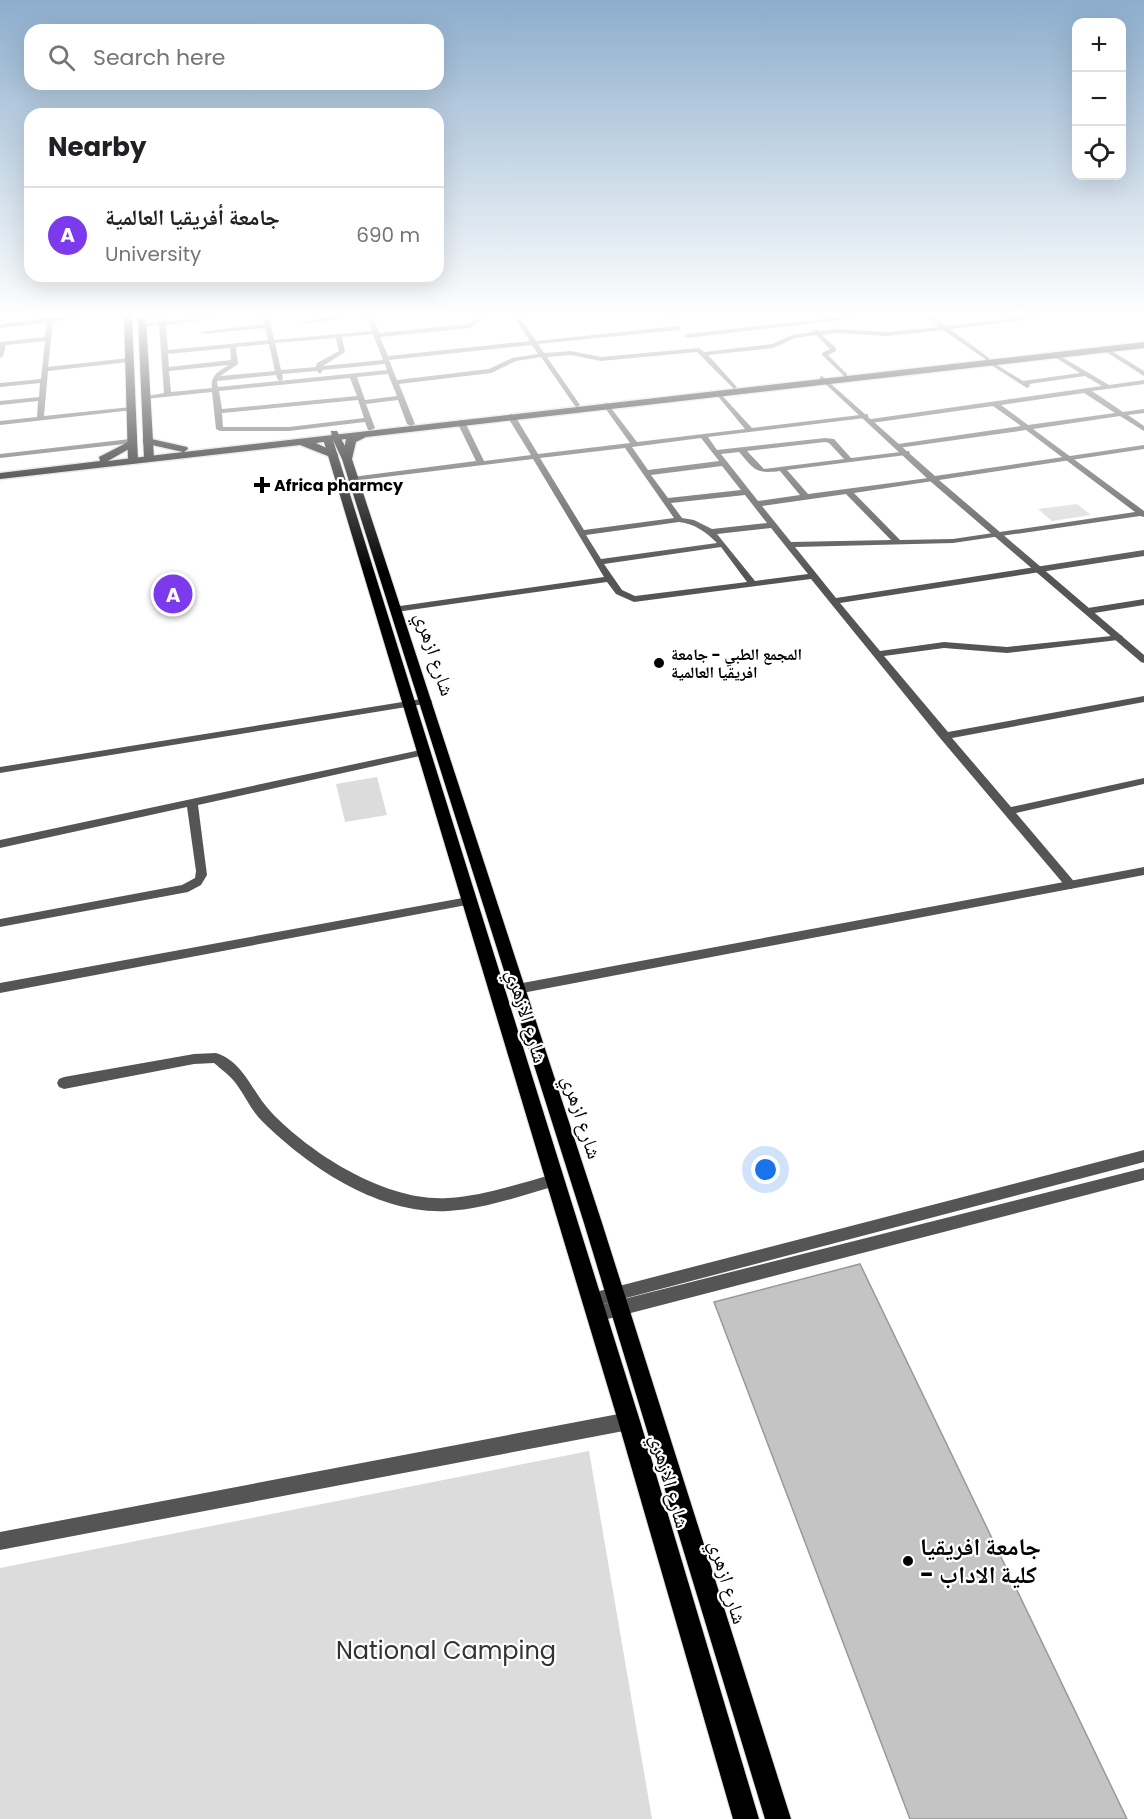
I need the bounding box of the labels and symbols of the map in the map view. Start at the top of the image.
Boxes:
place label: Africa pharmcy [274,474,404,497]
marker: Africa pharmcy [255,478,269,492]
pin: A [154,572,192,616]
street label: شارع ازهري [406,609,462,700]
place label: المجمع الطبي - جامعة افريقيا العالمية [671,643,802,684]
marker: المجمع الطبي - جامعة افريقيا العالمية [652,656,666,670]
street label: شارع الازهري [497,966,555,1067]
street label: شارع ازهري [553,1072,609,1163]
your location [751,1155,780,1184]
street label: شارع الازهري [641,1431,697,1532]
place label: جامعة افريقيا - كلية الاداب [920,1530,1041,1591]
street label: شارع ازهري [700,1537,754,1628]
marker: جامعة افريقيا - كلية الاداب [901,1554,915,1568]
park label: National Camping [336,1634,556,1667]

